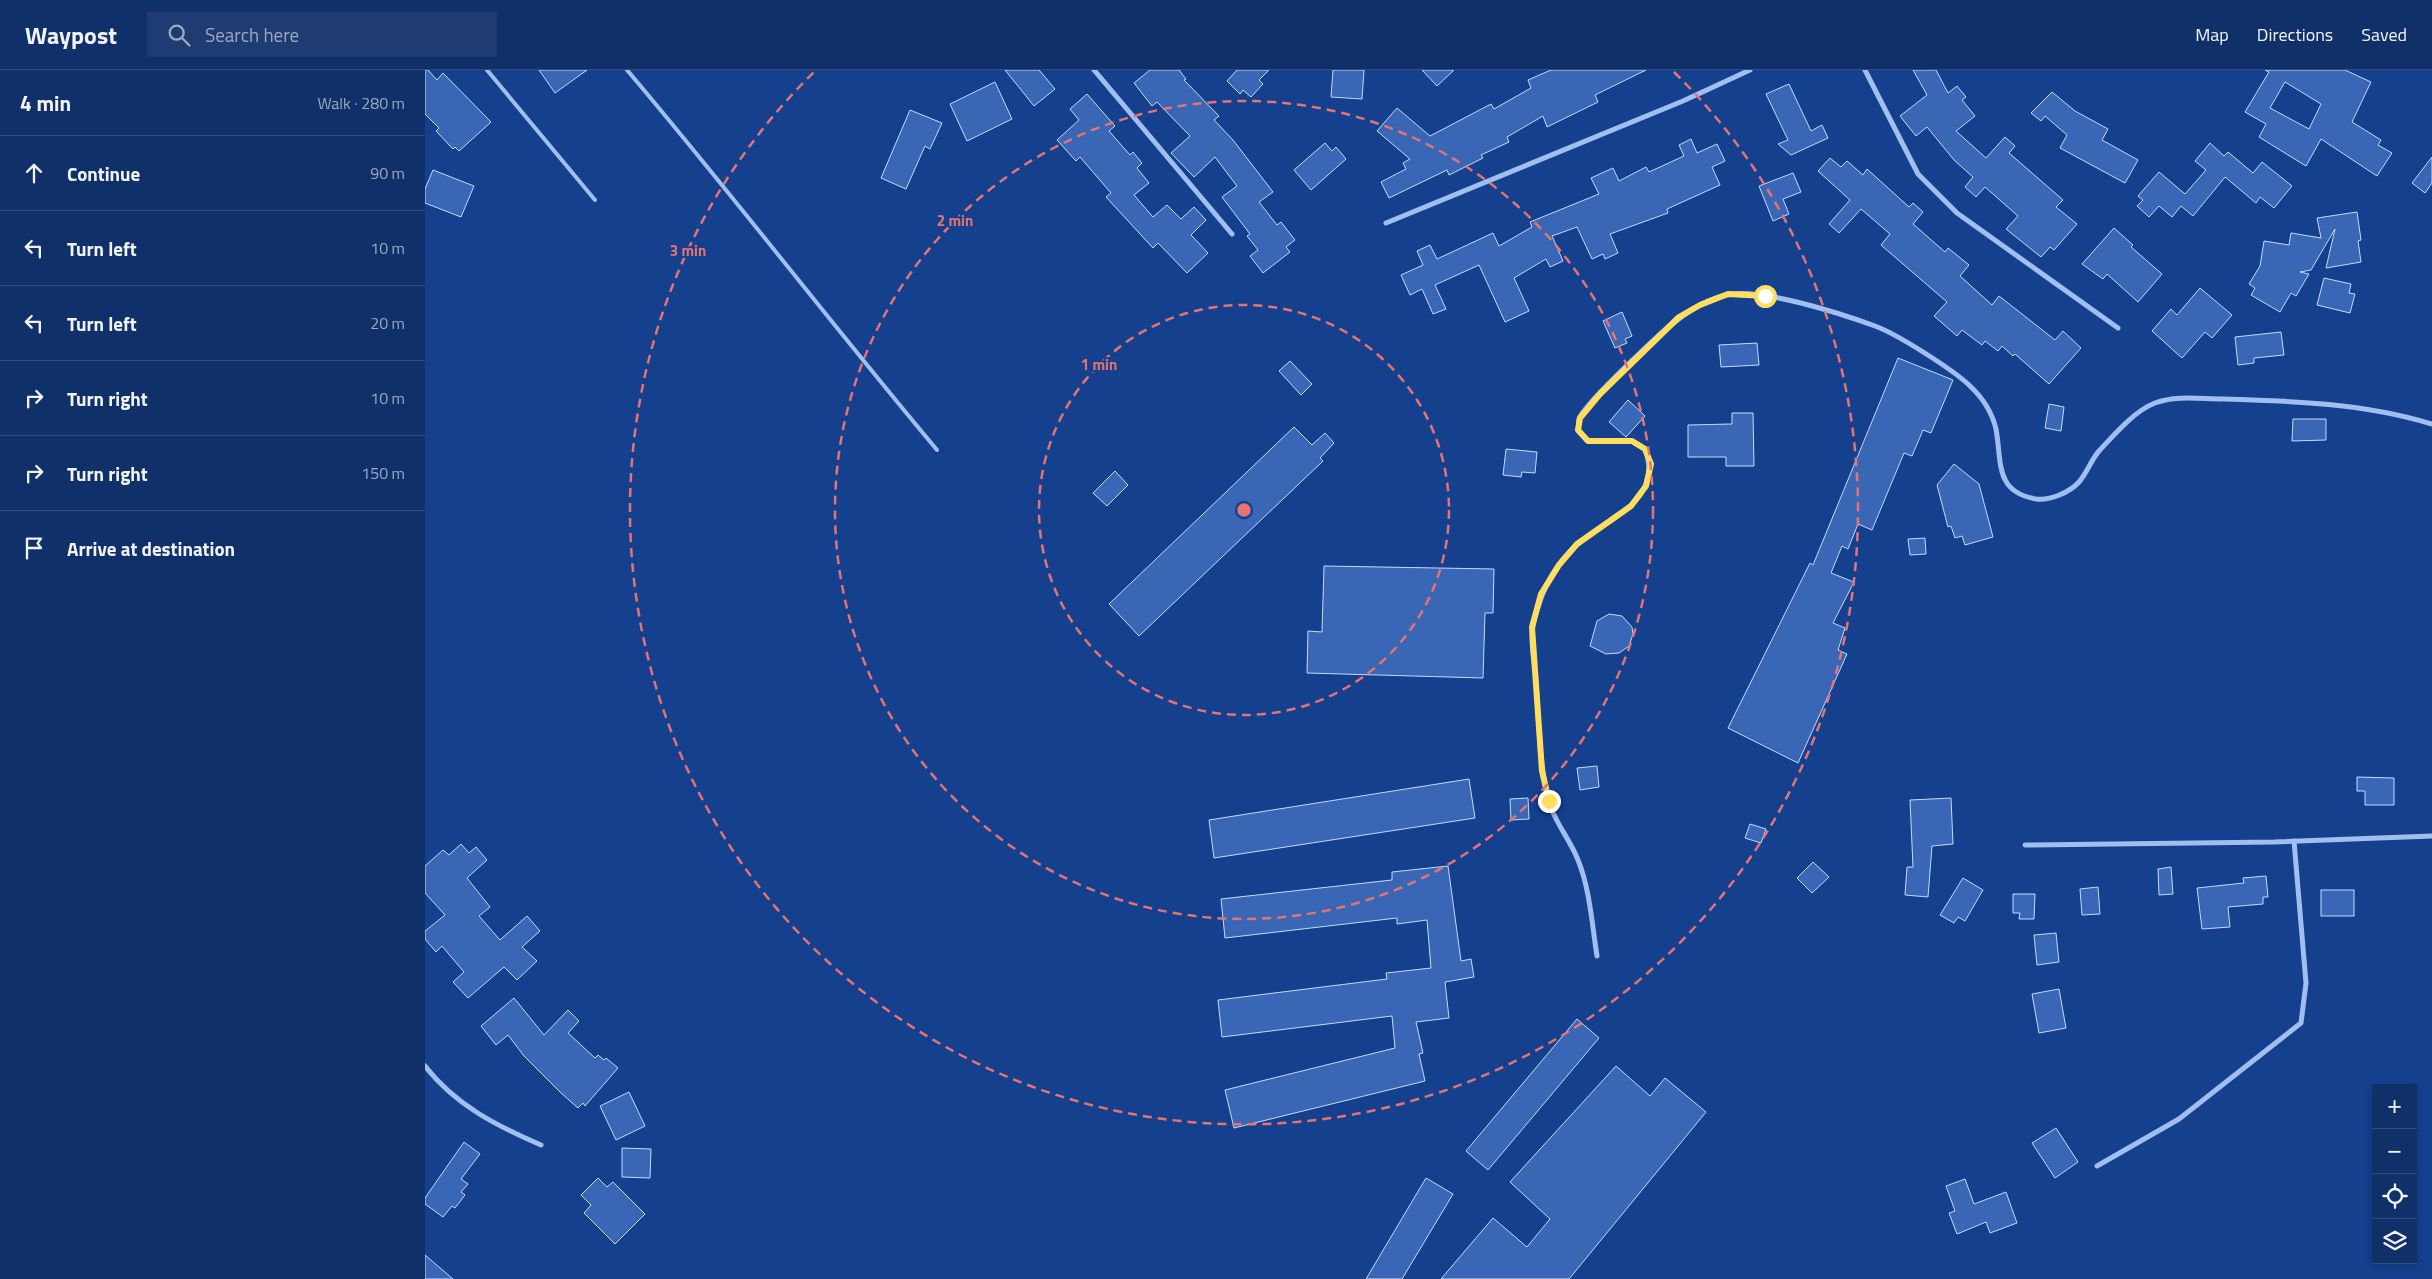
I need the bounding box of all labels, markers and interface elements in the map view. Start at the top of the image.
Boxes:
search box [147,12,497,57]
text: Waypost [25,17,117,53]
text: Search here [205,20,299,49]
icon: search [165,21,193,49]
text: Map [2195,21,2229,48]
text: Directions [2257,21,2333,48]
text: Saved [2361,21,2407,48]
text: 4 min [20,87,71,119]
text: Walk · 280 m [317,91,405,115]
icon: ahead [20,159,48,187]
text: Continue [67,159,140,188]
text: 90 m [370,161,405,185]
text: 2 min [937,209,973,232]
icon: left [20,234,48,262]
text: Turn left [67,234,137,263]
text: 10 m [370,236,405,260]
text: 3 min [670,239,706,262]
route start [1754,285,1777,308]
icon: left [20,309,48,337]
text: Turn left [67,309,137,338]
text: 20 m [370,311,405,335]
text: 1 min [1081,353,1117,376]
icon: right [20,384,48,412]
text: Turn right [67,384,148,413]
text: 10 m [370,386,405,410]
icon: right [20,459,48,487]
text: Turn right [67,459,148,488]
text: 150 m [361,461,405,485]
centre of rings [1235,501,1253,519]
icon: arrive [20,534,48,562]
text: Arrive at destination [67,534,235,563]
route end [1538,790,1561,813]
map controls [2372,1084,2417,1264]
button: + [2372,1084,2417,1129]
button: − [2372,1129,2417,1174]
button: locate [2372,1174,2417,1219]
button: layers [2372,1219,2417,1264]

